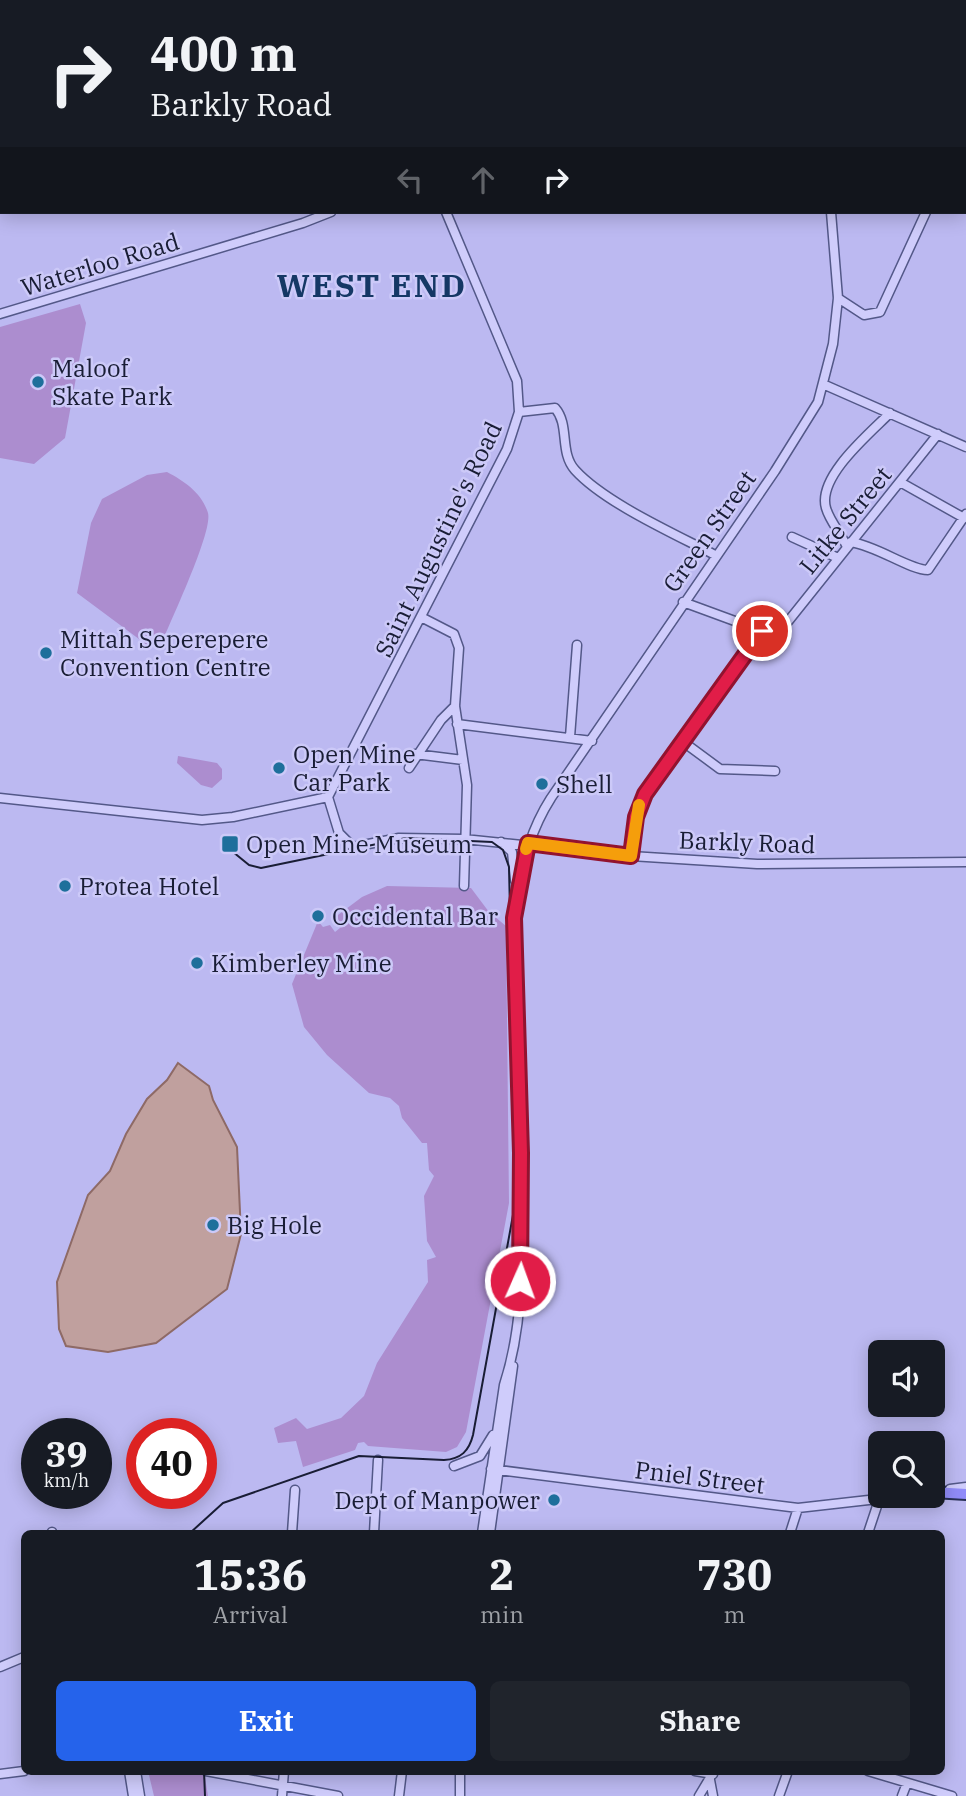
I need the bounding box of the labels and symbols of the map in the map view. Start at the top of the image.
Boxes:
street label: Waterloo Road [17,225,183,303]
district label: WEST END [277,264,467,306]
place label: Maloof Skate Park [52,352,172,412]
marker: Maloof Skate Park [30,374,46,390]
street label: Saint Augustine's Road [367,416,509,662]
street label: Litke Street [792,459,898,581]
street label: Green Street [655,464,763,598]
pin [732,601,792,661]
place label: Mittah Seperepere Convention Centre [60,623,271,683]
marker: Mittah Seperepere Convention Centre [38,645,54,661]
place label: Open Mine Car Park [293,738,416,798]
marker: Open Mine Car Park [271,760,287,776]
place label: Shell [556,768,612,800]
marker: Shell [534,776,550,792]
street label: Barkly Road [678,824,816,860]
place label: Open Mine Museum [246,828,472,860]
marker: Open Mine Museum [220,834,240,854]
place label: Protea Hotel [79,870,219,902]
marker: Protea Hotel [57,878,73,894]
place label: Occidental Bar [332,900,499,932]
marker: Occidental Bar [310,908,326,924]
place label: Kimberley Mine [211,947,392,979]
marker: Kimberley Mine [189,955,205,971]
place label: Big Hole [227,1209,322,1241]
marker: Big Hole [205,1217,221,1233]
position arrow [483,1244,557,1318]
speed limit sign: 40 [126,1418,217,1509]
street label: Pniel Street [633,1453,767,1501]
place label: Dept of Manpower [335,1484,540,1516]
marker: Dept of Manpower [546,1492,562,1508]

